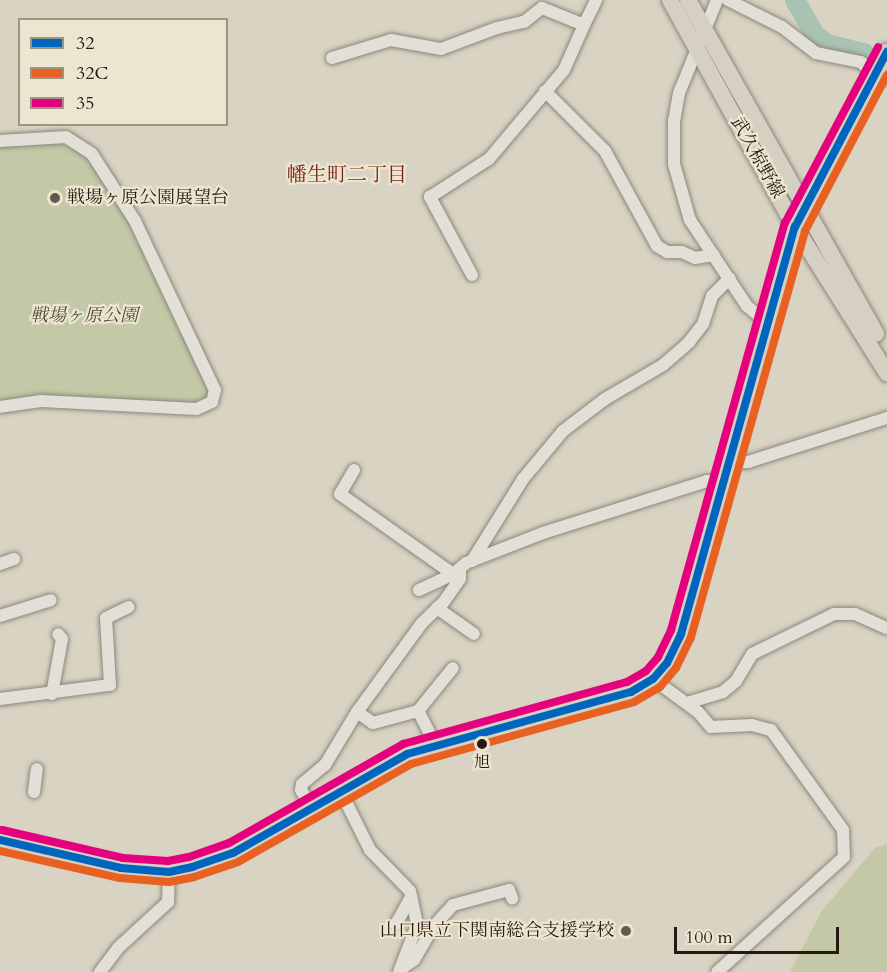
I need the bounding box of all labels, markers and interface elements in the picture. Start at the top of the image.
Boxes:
legend [18,18,228,126]
text: 32 [76,31,94,56]
text: 32C [76,61,108,86]
text: 35 [76,91,94,116]
street label: 武久椋野線 [726,113,788,203]
district label: 幡生町二丁目 [287,162,407,186]
place label: 戦場ヶ原公園展望台 [67,187,229,209]
marker: 戦場ヶ原公園展望台 [48,191,62,205]
park label: 戦場ヶ原公園 [30,305,138,327]
marker: 旭 [476,738,488,750]
place label: 旭 [474,752,490,772]
scale bar [677,915,842,953]
place label: 山口県立下関南総合支援学校 [380,920,614,942]
marker: 山口県立下関南総合支援学校 [619,924,633,938]
text: 100 m [685,925,733,950]

